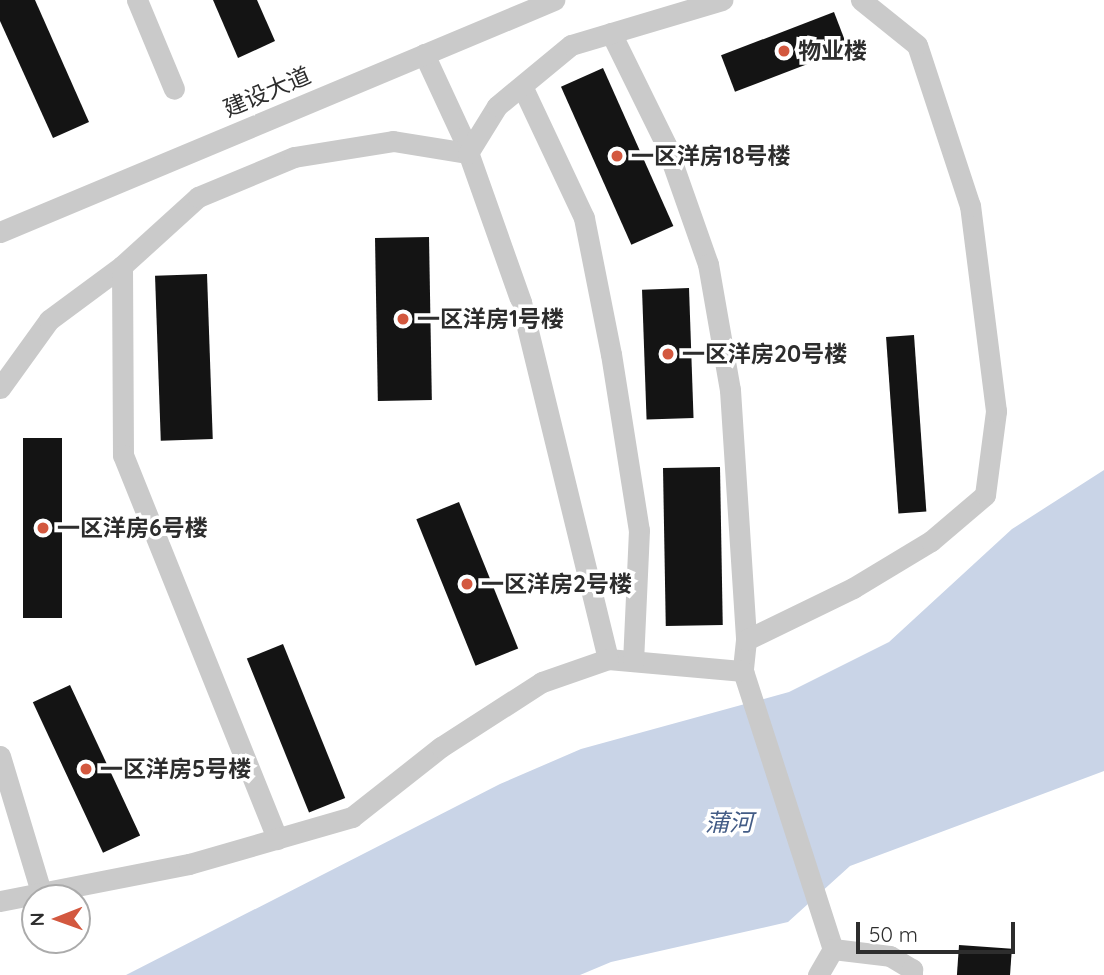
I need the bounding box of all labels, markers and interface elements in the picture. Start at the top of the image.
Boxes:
place label: 物业楼 [798,37,867,65]
marker: 物业楼 [776,43,792,59]
street label: 建设大道 [219,61,315,123]
place label: 一区洋房18号楼 [631,142,791,170]
marker: 一区洋房18号楼 [609,148,625,164]
place label: 一区洋房1号楼 [417,305,564,333]
marker: 一区洋房1号楼 [395,311,411,327]
place label: 一区洋房20号楼 [682,340,847,368]
marker: 一区洋房20号楼 [660,346,676,362]
place label: 一区洋房6号楼 [57,514,208,542]
marker: 一区洋房6号楼 [35,520,51,536]
place label: 一区洋房2号楼 [481,570,632,598]
marker: 一区洋房2号楼 [459,576,475,592]
place label: 一区洋房5号楼 [100,755,251,783]
marker: 一区洋房5号楼 [78,761,94,777]
water label: 蒲河 [705,809,753,837]
north arrow [21,884,91,954]
scale bar [859,908,1018,952]
text: N [25,912,49,927]
text: 50 m [869,921,918,947]

